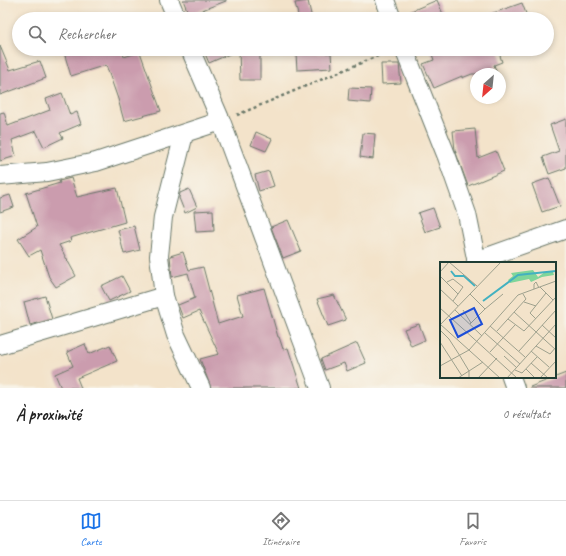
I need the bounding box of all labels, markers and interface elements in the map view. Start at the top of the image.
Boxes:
search box [12,12,554,56]
icon: search [26,23,48,45]
text: Rechercher [58,25,116,44]
north arrow [470,68,506,104]
inset map [440,262,556,378]
text: À proximité [16,404,81,425]
text: 0 résultats [502,406,550,422]
tab: Carte [80,510,102,548]
tab: Itinéraire [262,510,299,548]
tab: Favoris [459,510,486,548]

